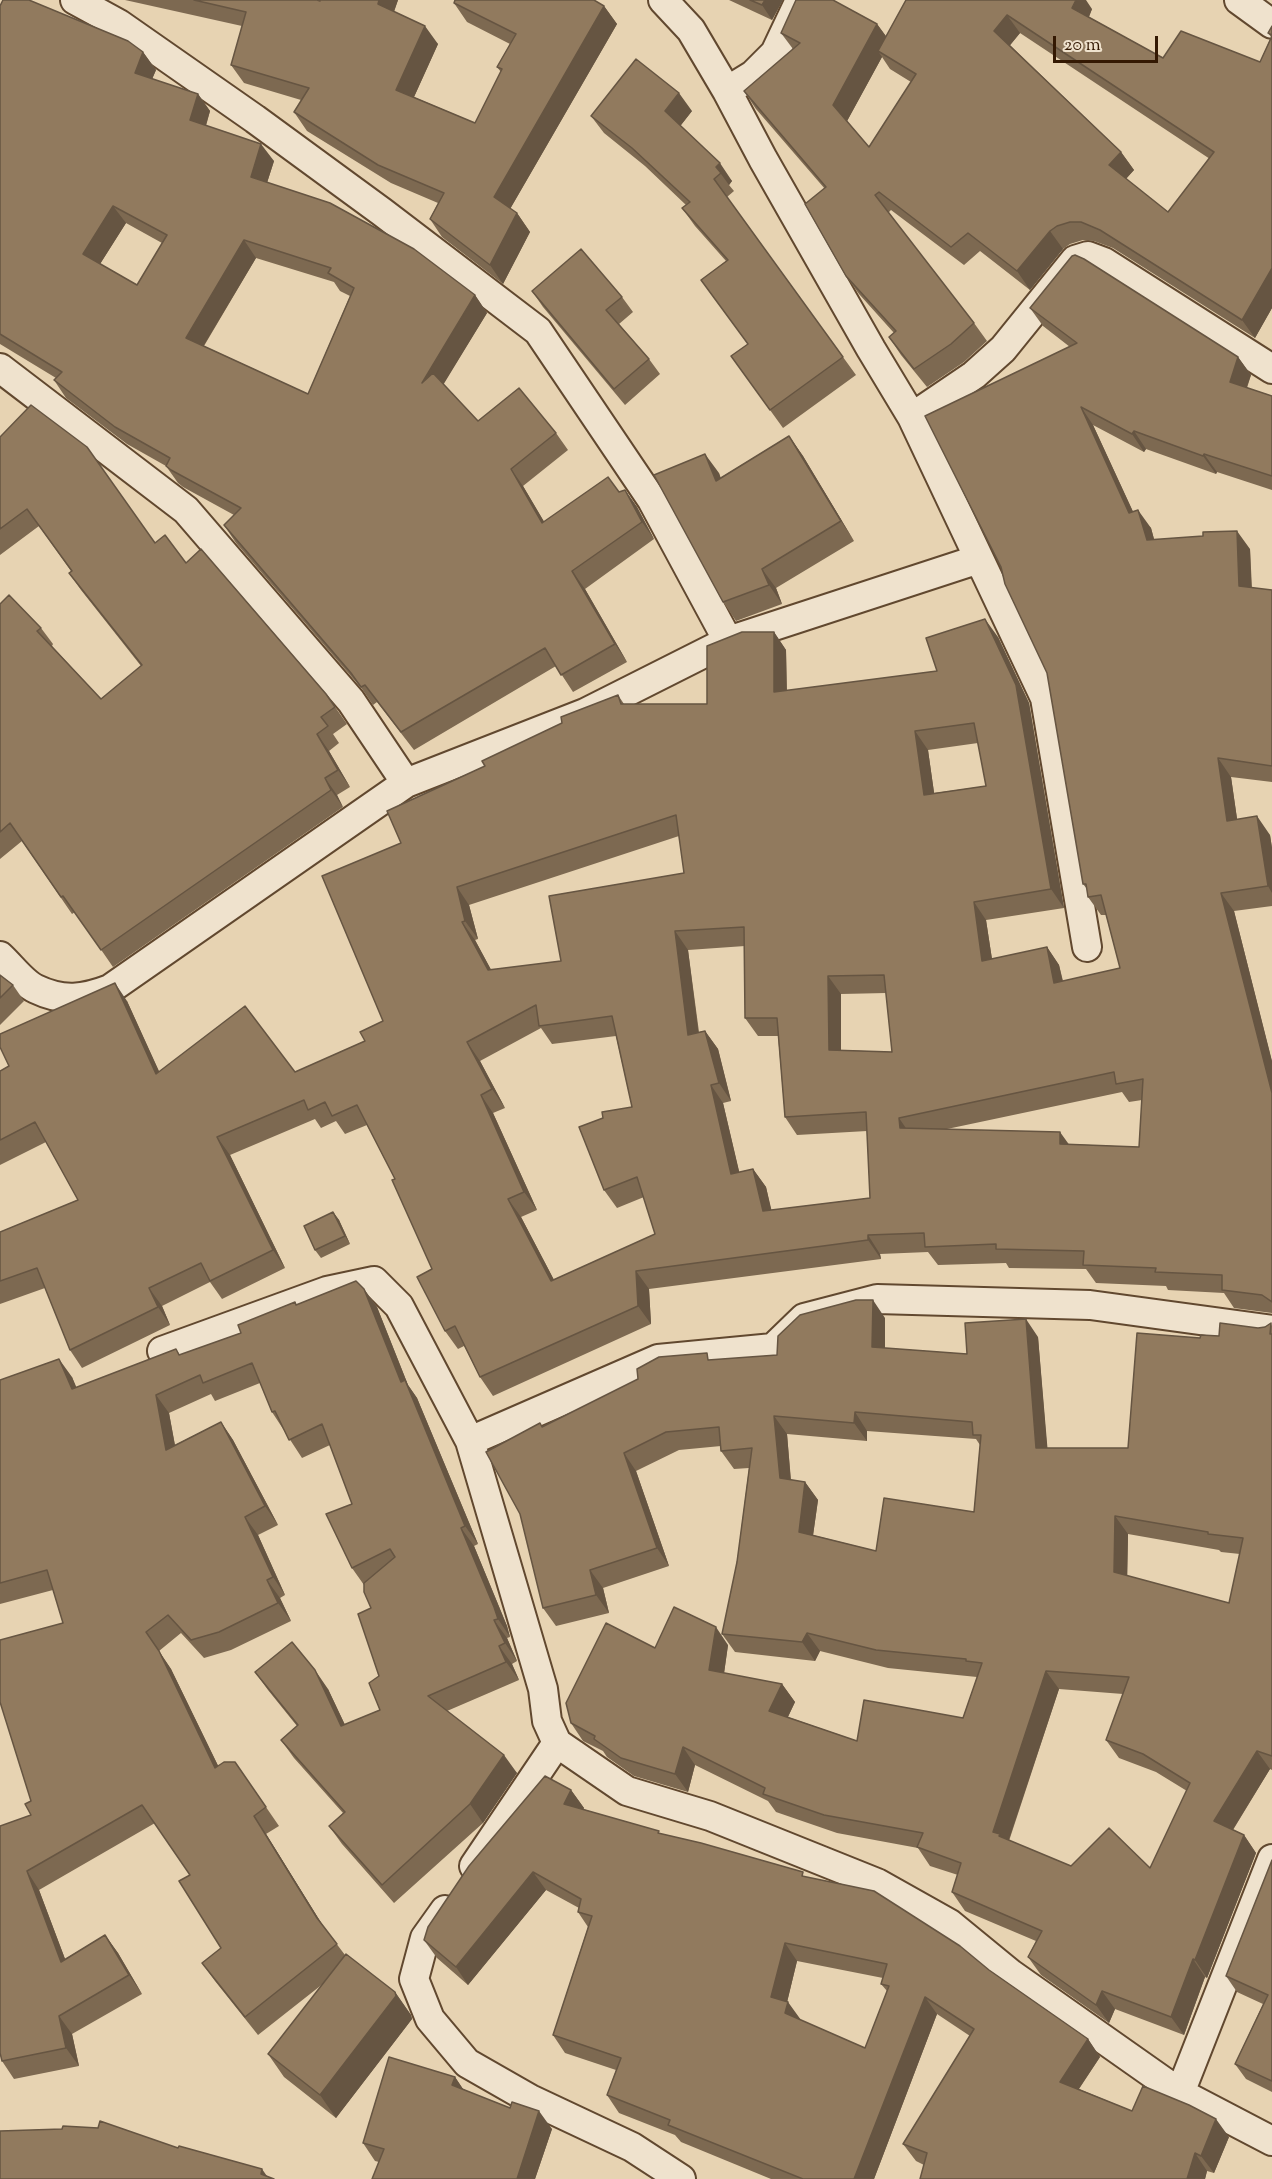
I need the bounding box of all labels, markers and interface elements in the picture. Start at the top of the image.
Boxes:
scale bar [1056,24,1161,62]
text: 20 m [1064,33,1101,59]

